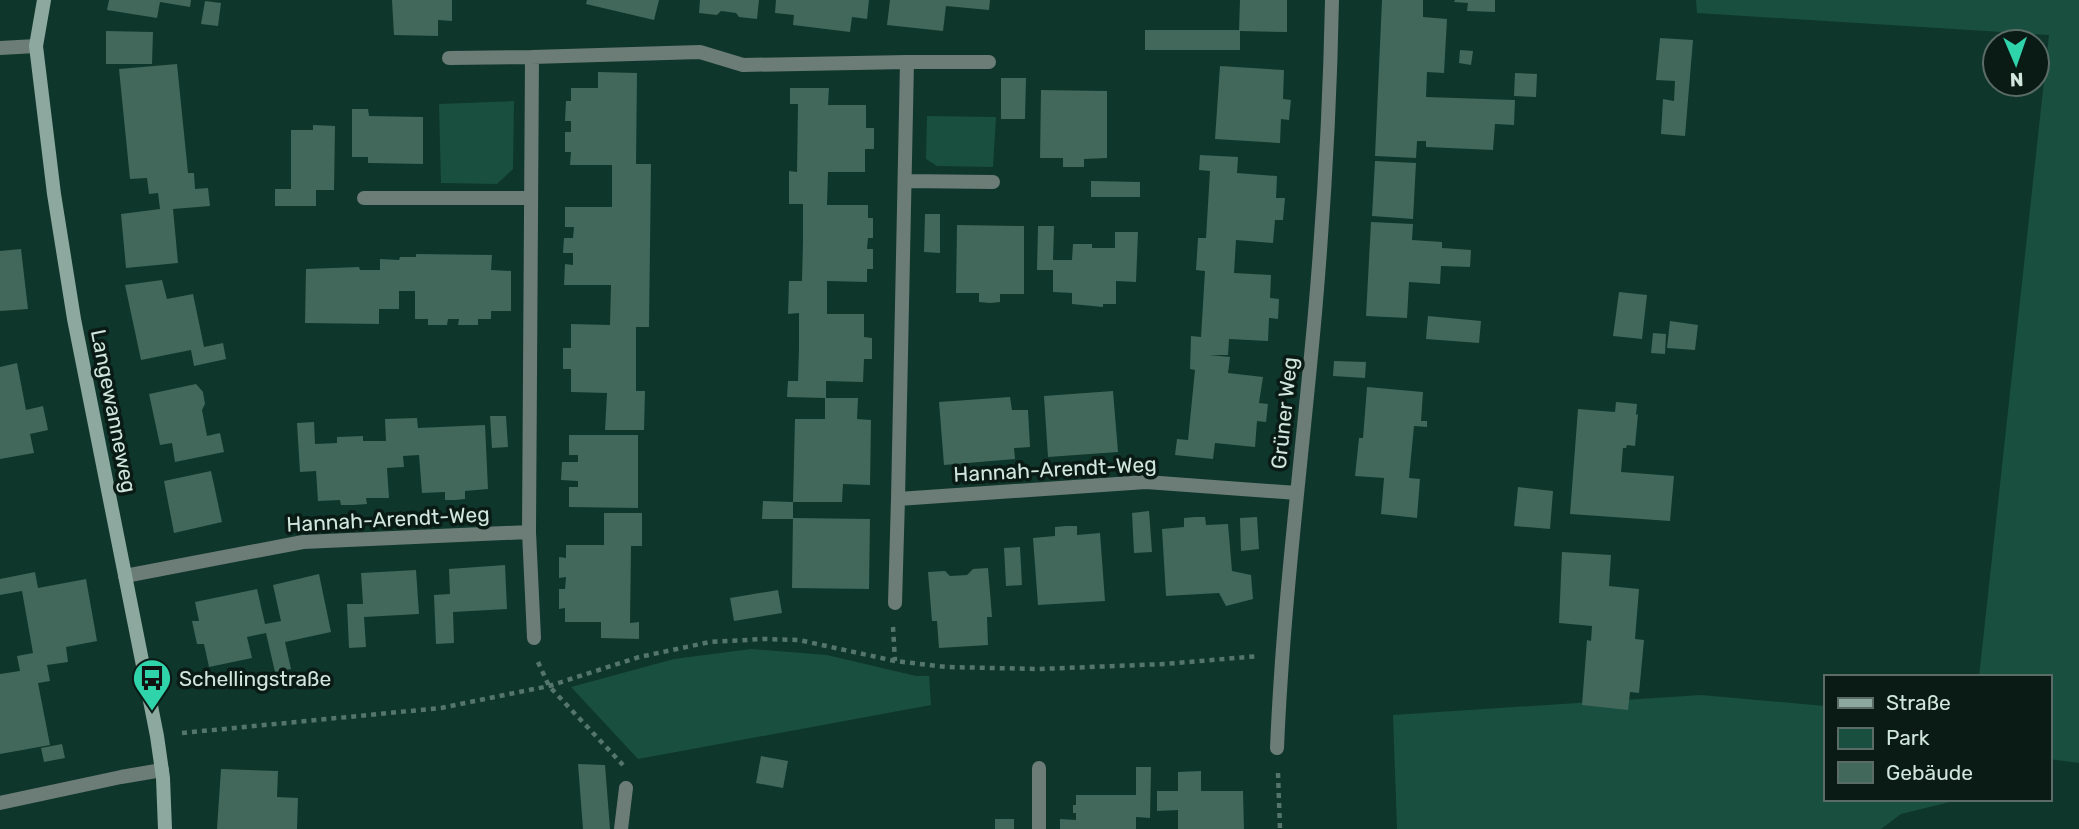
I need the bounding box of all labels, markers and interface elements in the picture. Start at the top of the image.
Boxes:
north arrow [1981,28,2051,98]
text: N [2009,68,2024,91]
street label: Langewanneweg [86,327,142,495]
street label: Grüner Weg [1266,356,1302,470]
street label: Hannah-Arendt-Weg [953,451,1157,487]
street label: Hannah-Arendt-Weg [286,501,490,537]
bus stop icon: Schellingstraße [131,657,173,712]
place label: Schellingstraße [179,666,331,691]
legend [1824,675,2051,801]
text: Straße [1886,690,1951,715]
text: Park [1886,725,1930,750]
text: Gebäude [1886,760,1973,785]

